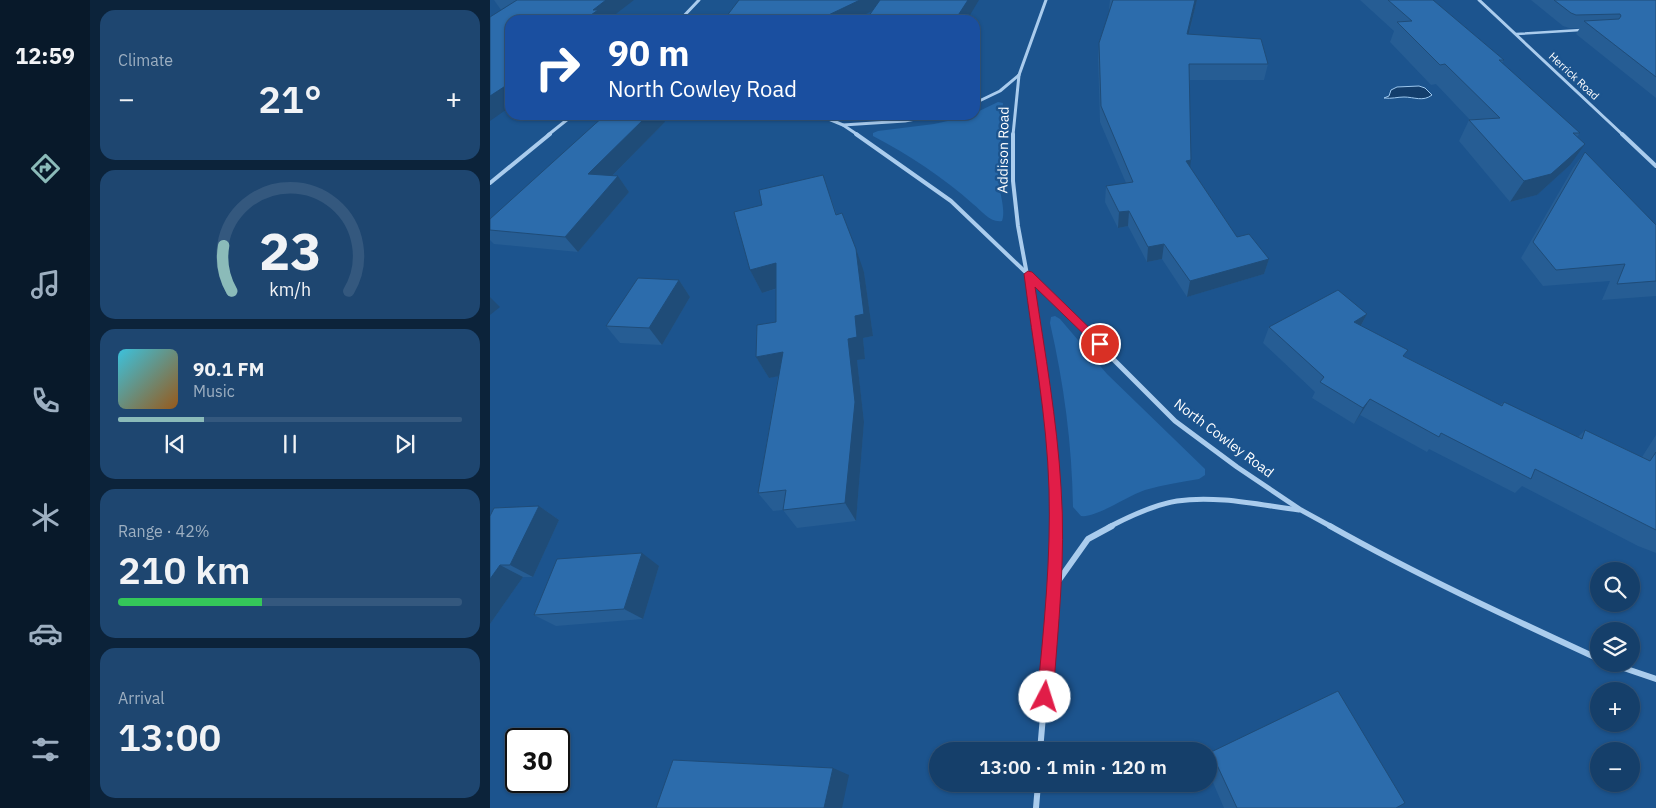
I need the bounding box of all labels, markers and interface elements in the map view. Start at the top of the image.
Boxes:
text: 90 m [608,30,690,76]
icon: right [525,35,590,100]
text: 12:59 [15,41,75,70]
street label: Herrick Road [1546,49,1602,103]
text: Climate [118,50,173,70]
text: 21° [258,74,322,123]
text: North Cowley Road [608,74,797,103]
text: − [118,80,135,117]
text: + [445,80,462,117]
street label: Addison Road [993,106,1013,194]
icon: directions [28,151,63,186]
text: 23 [259,217,321,284]
icon: music [28,267,63,302]
text: km/h [269,278,311,301]
pin [1079,323,1121,365]
icon: arrive [1086,330,1114,358]
text: 90.1 FM [193,357,264,381]
text: Music [193,381,235,401]
icon: phone [28,383,63,418]
street label: North Cowley Road [1171,395,1277,481]
icon: previous [161,430,189,458]
icon: pause [276,430,304,458]
icon: next [391,430,419,458]
icon: climate [28,500,63,535]
text: Range · 42% [118,521,210,541]
text: 210 km [118,545,250,594]
map controls [1590,562,1640,792]
button: search [1590,562,1640,612]
icon: car [28,616,63,651]
button: layers [1590,622,1640,672]
position arrow [1018,670,1070,722]
button: + [1590,682,1640,732]
text: Arrival [118,688,165,708]
text: 13:00 [118,712,221,761]
speed limit sign: 30 [505,728,570,793]
icon: filters [28,732,63,767]
button: − [1590,742,1640,792]
text: 13:00 · 1 min · 120 m [979,755,1167,779]

